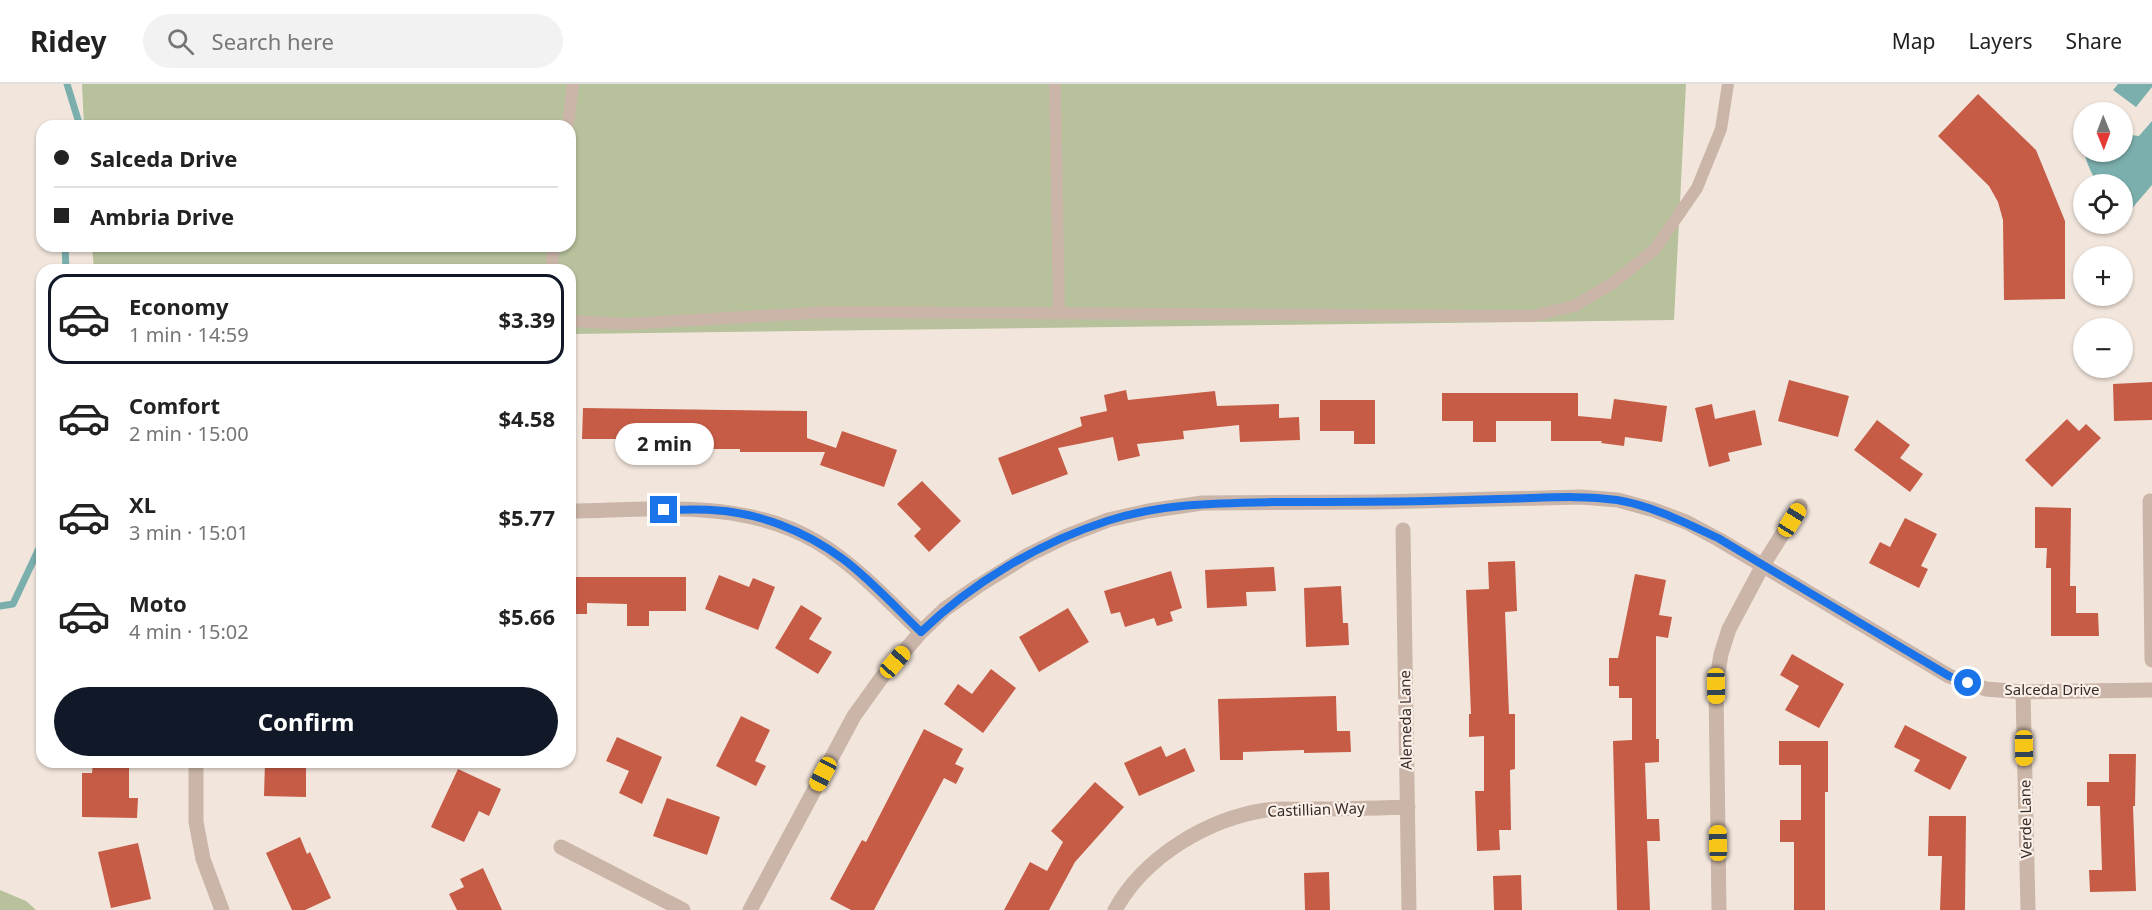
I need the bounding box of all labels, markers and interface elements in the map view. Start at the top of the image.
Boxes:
search box [143,14,563,68]
text: Ridey [30,22,107,60]
icon: search [164,25,197,58]
text: Search here [212,26,334,56]
text: Map [1892,27,1936,55]
text: Layers [1969,27,2033,55]
text: Share [2066,27,2122,55]
north arrow [2073,102,2133,162]
map controls [2073,102,2133,378]
text: Salceda Drive [90,143,237,173]
button: locate [2073,174,2133,234]
text: Ambria Drive [90,201,234,231]
button: + [2073,246,2133,306]
text: Economy [129,291,228,321]
icon: car [57,292,111,346]
text: $3.39 [498,304,555,334]
button: − [2073,318,2133,378]
text: 1 min · 14:59 [129,321,249,348]
text: Comfort [129,390,220,420]
icon: car [57,391,111,445]
text: $4.58 [498,403,555,433]
text: 2 min · 15:00 [129,420,249,447]
callout: 2 min [614,423,714,465]
text: 2 min [637,430,692,457]
text: XL [129,489,156,519]
icon: car [57,490,111,544]
route end [650,496,677,523]
car [1775,500,1809,540]
text: $5.77 [498,502,555,532]
text: 3 min · 15:01 [129,519,249,546]
text: Moto [129,588,187,618]
icon: car [57,589,111,643]
text: $5.66 [498,601,555,631]
text: 4 min · 15:02 [129,618,249,645]
car [876,643,914,681]
car [1707,668,1725,704]
route start [1954,669,1981,696]
street label: Alemeda Lane [1394,670,1416,770]
street label: Salceda Drive [2005,679,2099,699]
button: Confirm [54,687,558,756]
car [2015,730,2033,766]
car [807,754,839,794]
street label: Verde Lane [2014,780,2036,859]
street label: Castillian Way [1267,797,1365,821]
car [1709,825,1727,861]

